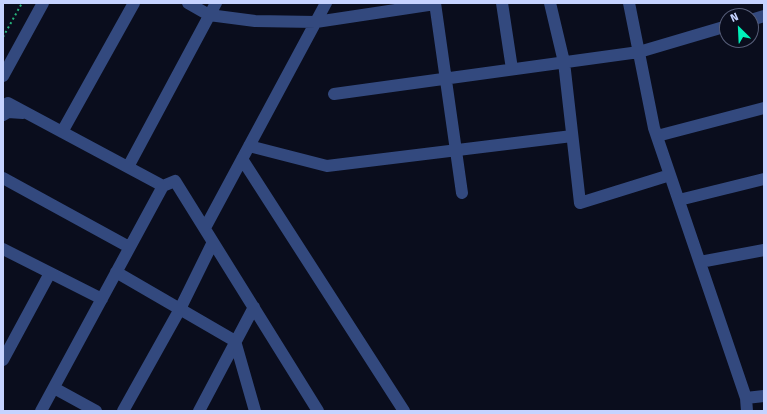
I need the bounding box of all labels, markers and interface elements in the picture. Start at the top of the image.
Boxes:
north arrow [719,8,759,48]
text: N [728,10,740,25]

